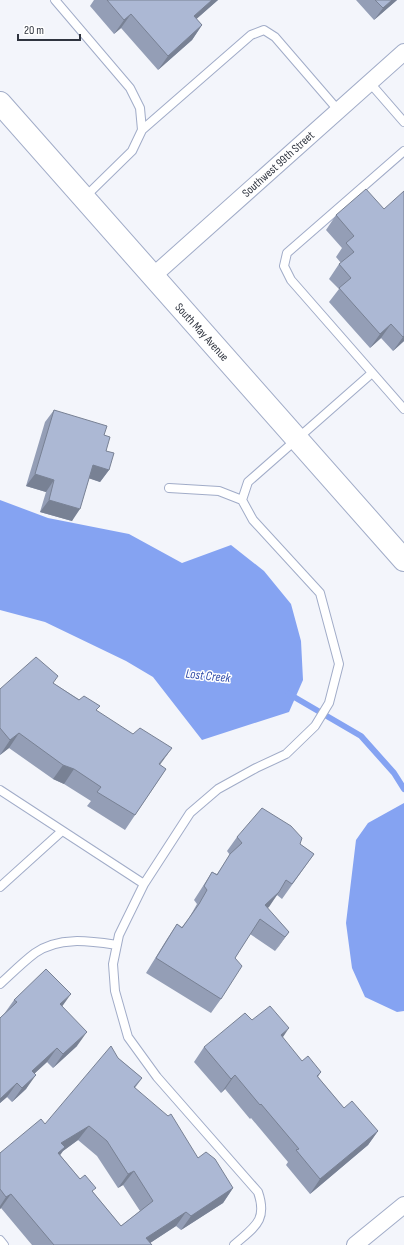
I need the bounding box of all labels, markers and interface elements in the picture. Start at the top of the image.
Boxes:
scale bar [18,16,80,42]
text: 20 m [24,23,44,38]
street label: Southwest 99th Street [239,128,318,201]
street label: South May Avenue [172,300,232,365]
water label: Lost Creek [185,666,232,686]

